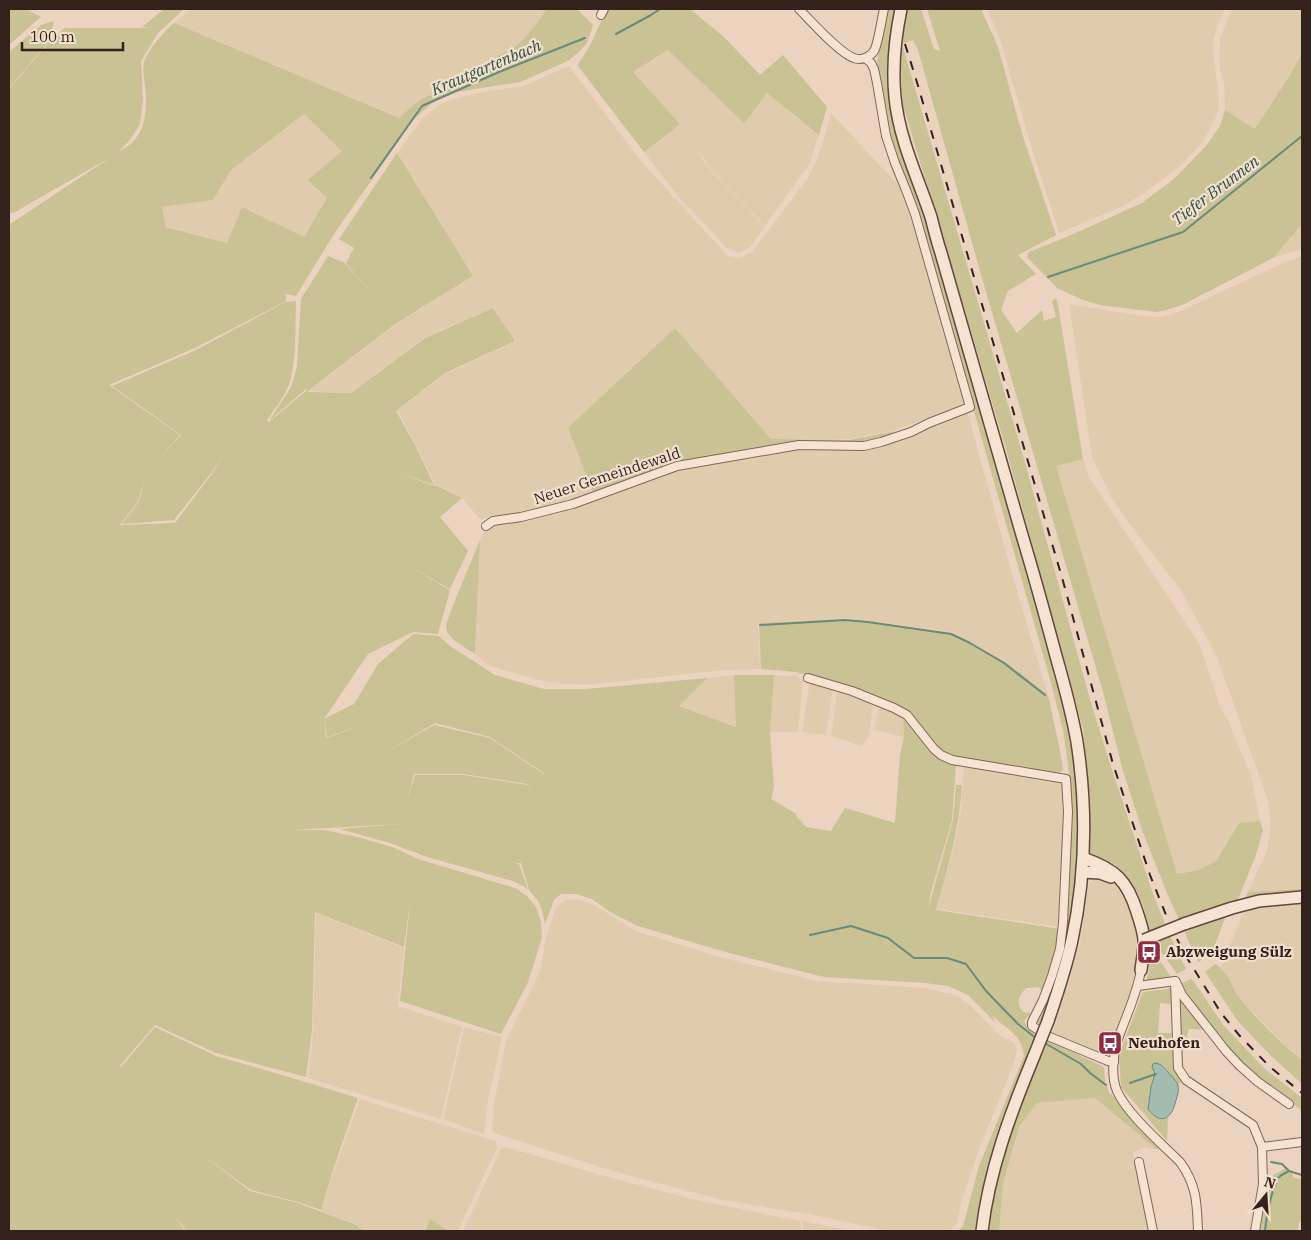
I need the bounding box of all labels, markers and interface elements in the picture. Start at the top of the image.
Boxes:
scale bar [22,20,124,52]
text: 100 m [30,27,75,46]
water label: Krautgartenbach [427,35,544,100]
water label: Tiefer Brunnen [1167,151,1263,229]
street label: Neuer Gemeindewald [531,443,683,508]
bus stop icon: Abzweigung Sülz [1136,939,1162,965]
place label: Abzweigung Sülz [1166,942,1292,961]
bus stop icon: Neuhofen [1097,1030,1123,1056]
place label: Neuhofen [1128,1033,1200,1052]
north arrow [1241,1170,1291,1220]
text: N [1262,1172,1278,1193]

